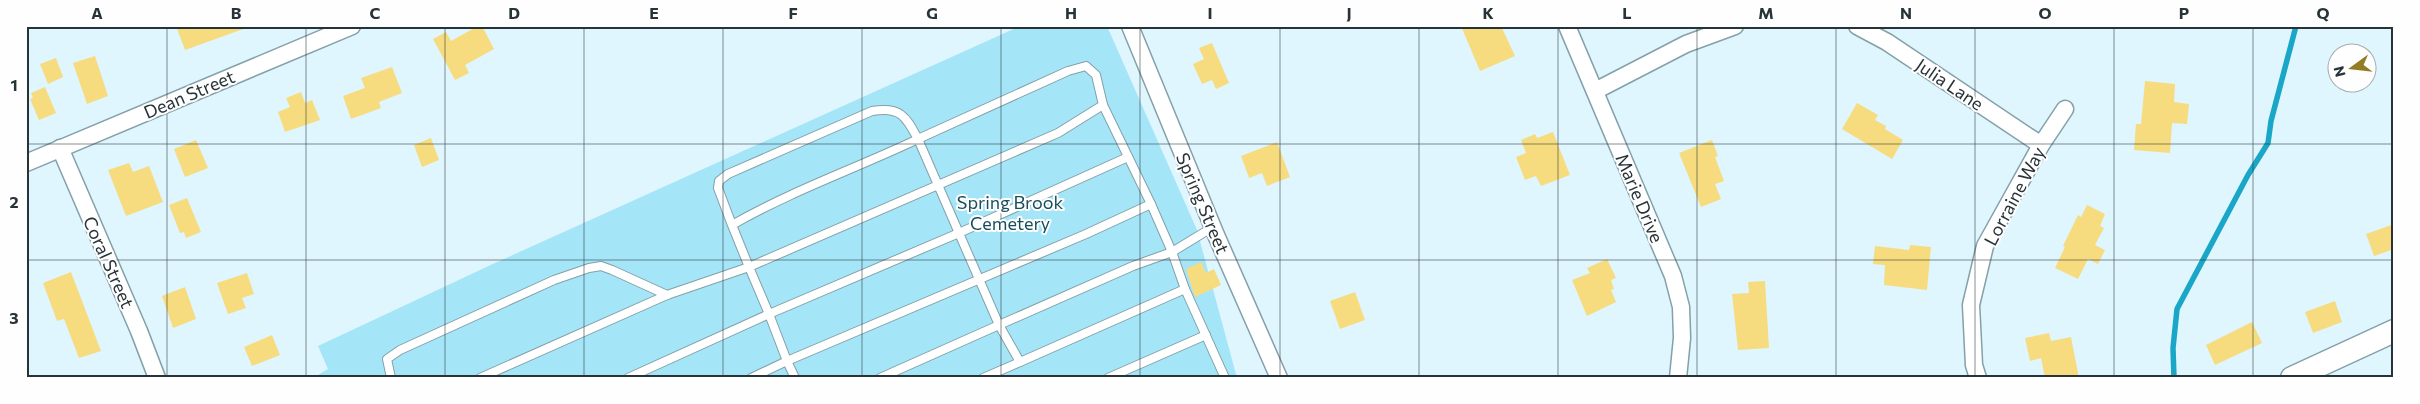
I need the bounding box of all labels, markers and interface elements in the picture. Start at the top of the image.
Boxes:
text: A [91,3,103,22]
text: B [231,3,242,22]
text: C [370,3,381,22]
text: D [508,3,520,22]
text: E [649,3,659,22]
text: F [788,3,798,22]
text: G [926,3,938,22]
text: H [1065,3,1077,22]
text: I [1207,3,1213,22]
text: J [1346,3,1352,22]
text: K [1482,3,1494,22]
text: L [1622,3,1632,22]
text: M [1758,3,1774,22]
text: N [1900,3,1912,22]
text: O [2038,3,2052,22]
text: P [2179,3,2189,22]
text: Q [2316,3,2330,22]
north arrow [2328,42,2378,92]
street label: Julia Lane [1912,53,1988,115]
text: N [2329,64,2349,79]
street label: Dean Street [140,65,238,123]
text: 1 [10,75,18,94]
street label: Lorraine Way [1979,143,2049,249]
street label: Spring Street [1172,149,1234,257]
street label: Marie Drive [1611,150,1669,246]
park label: Spring Brook Cemetery [957,191,1063,234]
text: 2 [9,192,19,211]
street label: Coral Street [79,213,139,311]
text: 3 [9,308,19,327]

